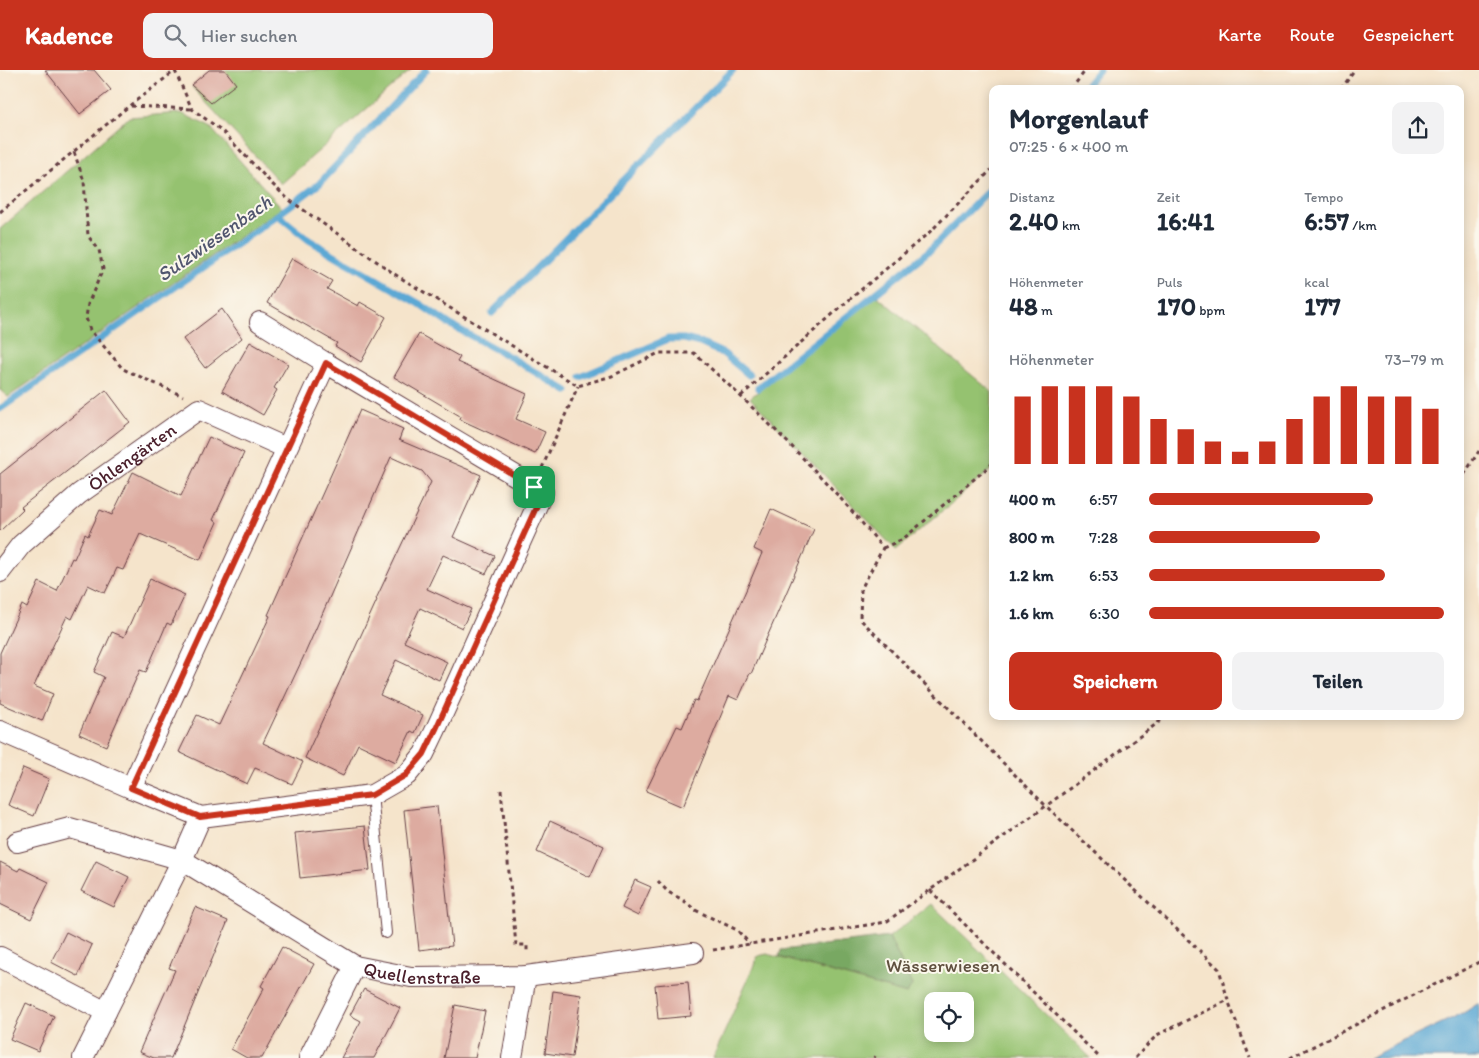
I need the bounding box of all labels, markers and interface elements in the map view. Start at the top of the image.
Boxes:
search box [143,13,493,58]
text: Kadence [25,21,113,50]
icon: search [161,21,189,49]
text: Hier suchen [201,24,297,47]
text: Karte [1218,24,1261,46]
text: Route [1289,24,1335,46]
text: Gespeichert [1363,24,1454,46]
text: Morgenlauf [1009,101,1148,135]
button: share [1392,102,1444,154]
text: 07:25 · 6 × 400 m [1009,137,1128,156]
water label: Sulzwiesenbach [152,189,277,286]
text: Distanz [1009,189,1055,206]
text: Zeit [1157,189,1180,206]
text: Tempo [1304,189,1343,206]
text: 2.40 [1009,206,1059,236]
text: 16:41 [1157,206,1214,236]
text: 6:57 [1304,206,1349,236]
text: km [1059,217,1080,234]
text: /km [1349,217,1377,234]
text: Höhenmeter [1009,274,1083,291]
text: Puls [1157,274,1183,291]
text: kcal [1304,274,1329,291]
text: 48 [1009,291,1038,321]
text: 170 [1157,291,1196,321]
text: 177 [1304,291,1341,321]
text: m [1038,302,1053,319]
text: bpm [1196,302,1225,319]
text: Höhenmeter [1009,350,1094,369]
text: 73–79 m [1385,350,1444,369]
street label: Öhlengärten [83,418,181,496]
pin [513,466,555,508]
icon: arrive [520,473,548,501]
text: 400 m [1009,490,1055,509]
text: 6:57 [1089,490,1118,509]
text: 800 m [1009,528,1055,547]
text: 7:28 [1089,528,1118,547]
text: 1.2 km [1009,566,1054,585]
text: 6:53 [1089,566,1119,585]
text: 1.6 km [1009,604,1054,623]
text: 6:30 [1089,604,1120,623]
button: Speichern [1009,652,1222,710]
button: Teilen [1232,652,1444,710]
park label: Wässerwiesen [886,954,1000,977]
street label: Quellenstraße [361,957,481,989]
map controls [924,992,974,1042]
button: locate [924,992,974,1042]

